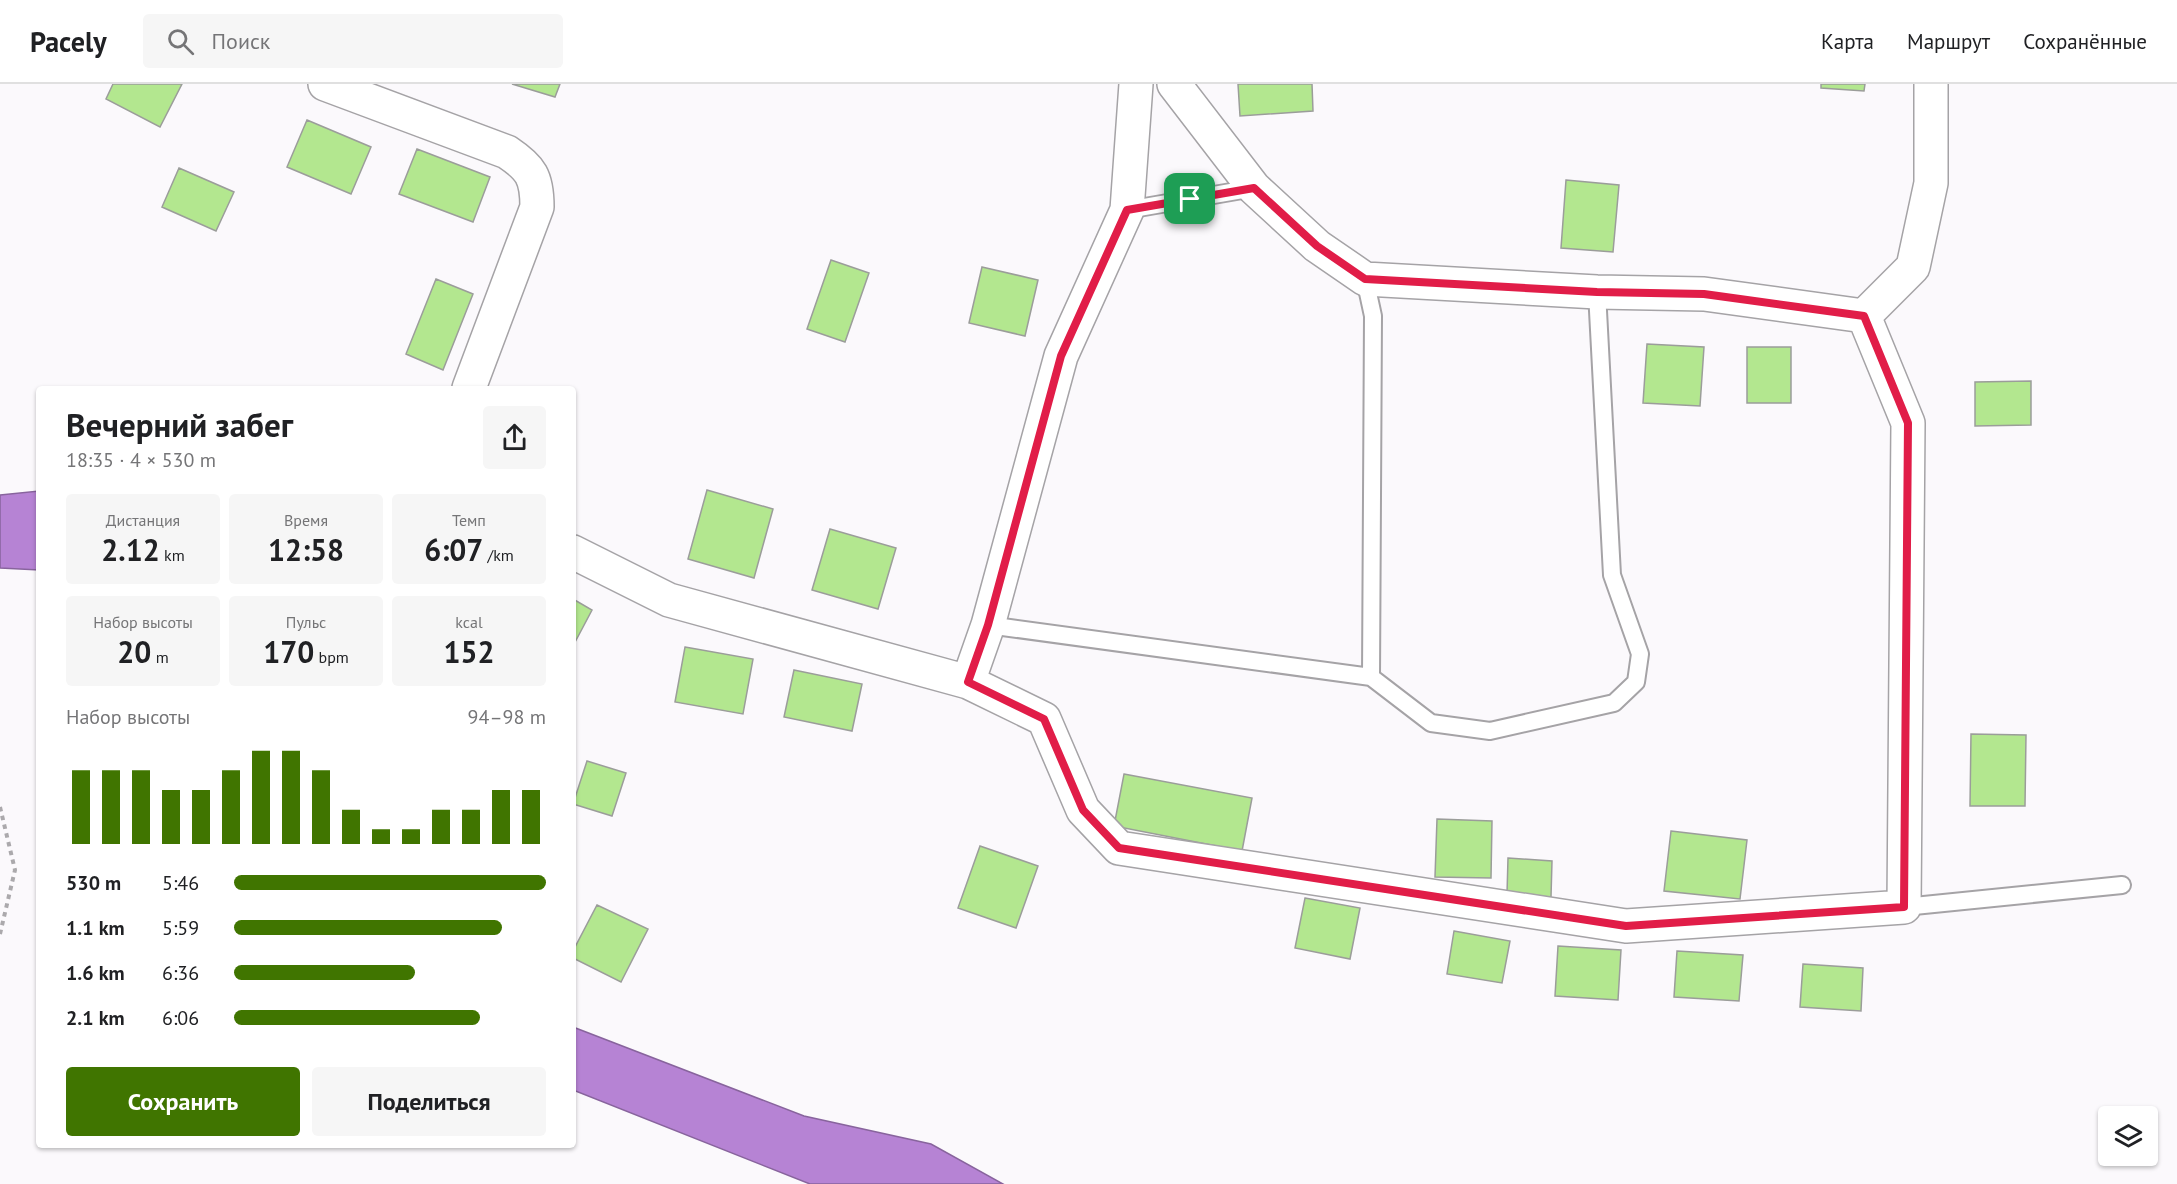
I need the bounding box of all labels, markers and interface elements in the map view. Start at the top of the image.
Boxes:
search box [143,14,563,68]
text: Pacely [30,23,107,60]
icon: search [164,25,197,58]
text: Поиск [212,27,270,55]
text: Карта [1821,28,1874,55]
text: Маршрут [1907,28,1990,55]
text: Сохранённые [2023,28,2147,55]
pin [1164,173,1215,224]
icon: arrive [1173,182,1206,215]
text: Вечерний забег [66,403,293,446]
button: share [483,406,546,469]
text: 18:35 · 4 × 530 m [66,447,216,473]
text: Дистанция [106,510,180,530]
text: Время [284,510,328,530]
text: Темп [452,510,486,530]
text: 2.12 [101,530,160,569]
text: 12:58 [268,530,344,569]
text: 6:07 [424,530,483,569]
text: km [160,545,185,565]
text: /km [483,545,514,565]
text: Набор высоты [93,612,193,632]
text: Пульс [286,612,326,632]
text: kcal [455,612,483,632]
text: 20 [117,632,151,671]
text: 170 [263,632,314,671]
text: 152 [443,632,495,671]
text: m [151,647,169,667]
text: bpm [314,647,349,667]
text: Набор высоты [66,704,190,730]
text: 94–98 m [468,704,546,730]
text: 530 m [66,870,121,896]
text: 5:46 [162,870,199,896]
text: 1.1 km [66,915,125,941]
text: 5:59 [162,915,199,941]
text: 1.6 km [66,960,125,986]
text: 6:36 [162,960,199,986]
text: 2.1 km [66,1005,125,1031]
text: 6:06 [162,1005,199,1031]
button: Сохранить [66,1067,300,1136]
button: Поделиться [312,1067,546,1136]
map controls [2098,1106,2158,1166]
button: layers [2098,1106,2158,1166]

